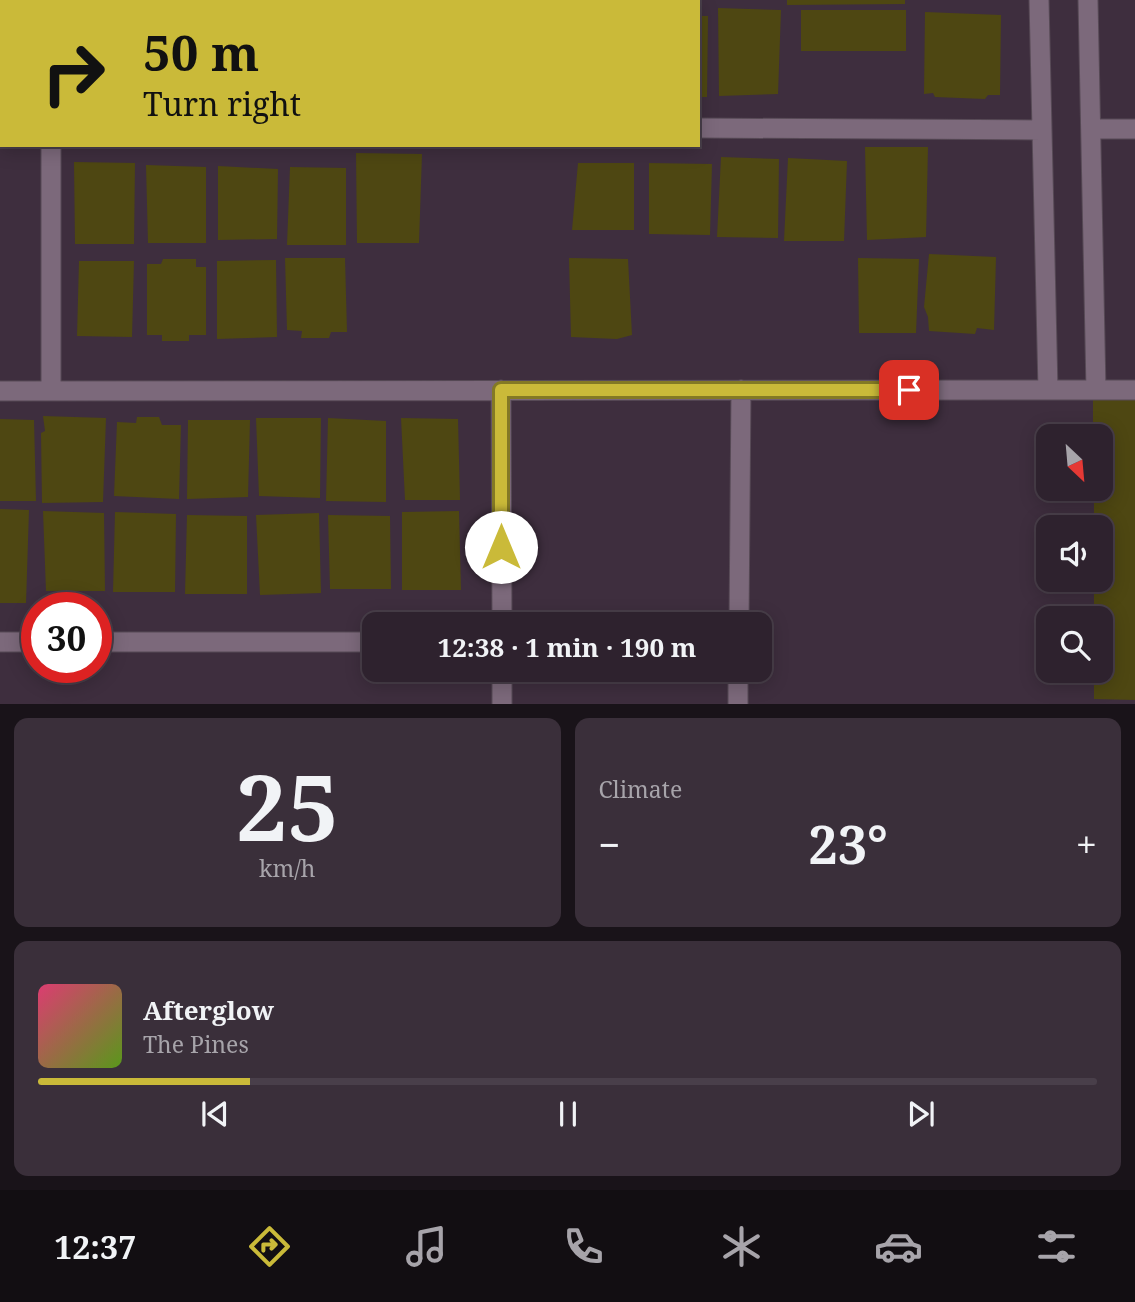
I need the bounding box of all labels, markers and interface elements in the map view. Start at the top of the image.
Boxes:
text: 50 m [143,19,259,85]
icon: right [28,28,119,119]
text: Turn right [143,82,301,125]
pin [879,360,939,420]
icon: arrive [890,371,928,409]
north arrow [1036,424,1113,500]
map controls [1036,424,1113,683]
position arrow [464,510,538,584]
button: sound [1036,515,1113,592]
speed limit sign: 30 [21,592,112,683]
button: search [1036,606,1113,683]
text: 12:38 · 1 min · 190 m [437,629,697,665]
text: 25 [236,744,339,868]
text: Climate [599,773,682,805]
text: 23° [808,808,888,879]
text: − [599,818,621,870]
text: + [1076,818,1097,870]
text: km/h [259,852,315,884]
text: Afterglow [143,992,274,1028]
text: The Pines [143,1028,249,1060]
icon: previous [196,1095,234,1133]
icon: pause [549,1095,587,1133]
icon: next [902,1095,940,1133]
icon: directions [245,1222,294,1271]
icon: music [402,1222,451,1271]
icon: phone [559,1222,608,1271]
icon: climate [717,1222,766,1271]
icon: car [874,1222,923,1271]
icon: filters [1032,1222,1081,1271]
text: 12:37 [54,1225,136,1268]

